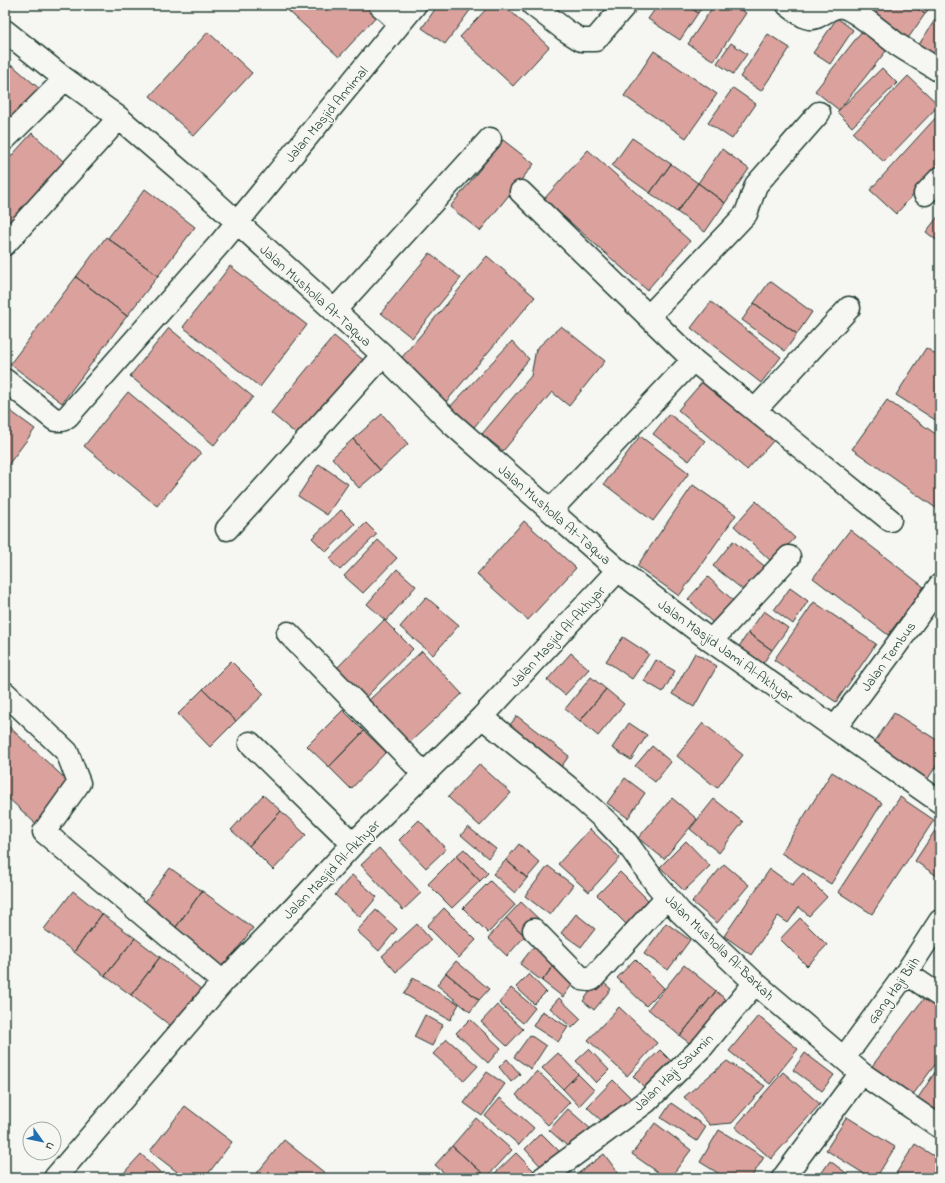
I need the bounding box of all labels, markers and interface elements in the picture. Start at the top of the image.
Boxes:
street label: Jalan Masjid Annimal [280,62,374,168]
street label: Jalan Musholla At-Taqwa [254,240,376,352]
street label: Jalan Musholla At-Taqwa [493,460,615,570]
street label: Jalan Masjid Al-Akhyar [505,581,612,693]
street label: Jalan Masjid Jami Al-Akhyar [652,595,798,709]
street label: Jalan Tembus [857,617,922,696]
street label: Jalan Masjid Al-Akhyar [279,815,387,925]
street label: Jalan Musholla Al-Barkah [659,890,779,1006]
street label: Gang Haji Biih [863,953,927,1029]
street label: Jalan Haji Saumin [629,1029,719,1117]
north arrow [22,1121,62,1161]
text: U [41,1139,58,1153]

